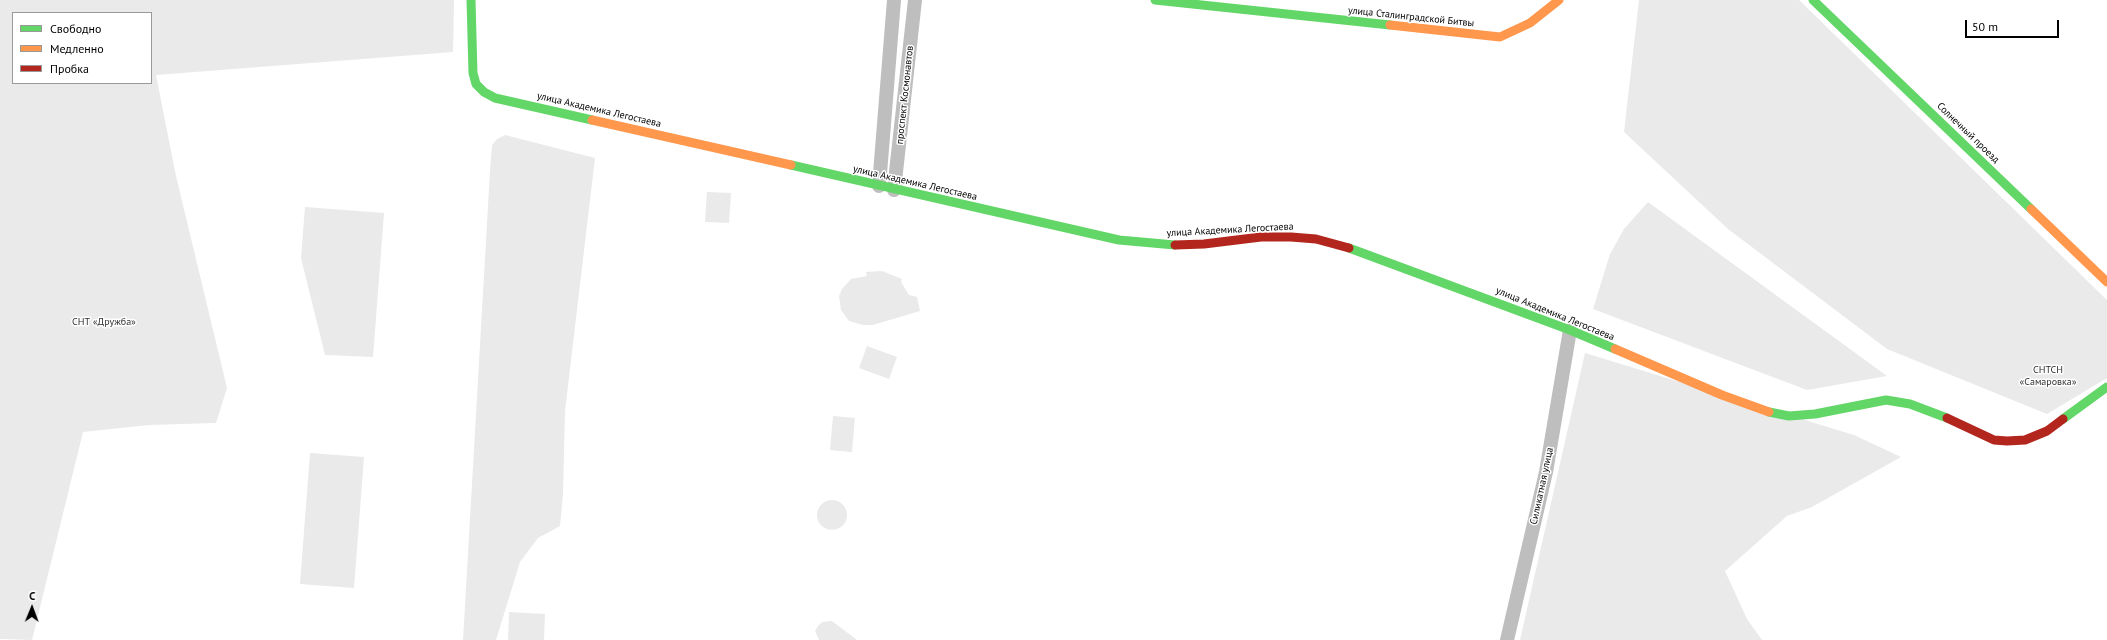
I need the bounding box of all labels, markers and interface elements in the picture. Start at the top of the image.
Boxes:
street label: улица Сталинградской Битвы [1347,4,1475,30]
legend [12,12,152,84]
scale bar [1967,12,2061,38]
text: 50 m [1972,19,1998,34]
text: Свободно [50,21,101,36]
text: Медленно [50,41,104,56]
street label: проспект Космонавтов [894,45,916,145]
text: Пробка [50,61,89,76]
street label: улица Академика Легостаева [536,90,662,130]
street label: Солнечный проезд [1934,100,2002,166]
street label: улица Академика Легостаева [852,163,978,203]
street label: улица Академика Легостаева [1166,221,1294,239]
street label: улица Академика Легостаева [1494,285,1616,343]
park label: СНТ «Дружба» [72,316,136,328]
park label: СНТСН «Самаровка» [2019,364,2077,388]
street label: Силикатная улица [1528,446,1556,526]
north arrow [12,588,52,628]
text: С [29,589,35,603]

